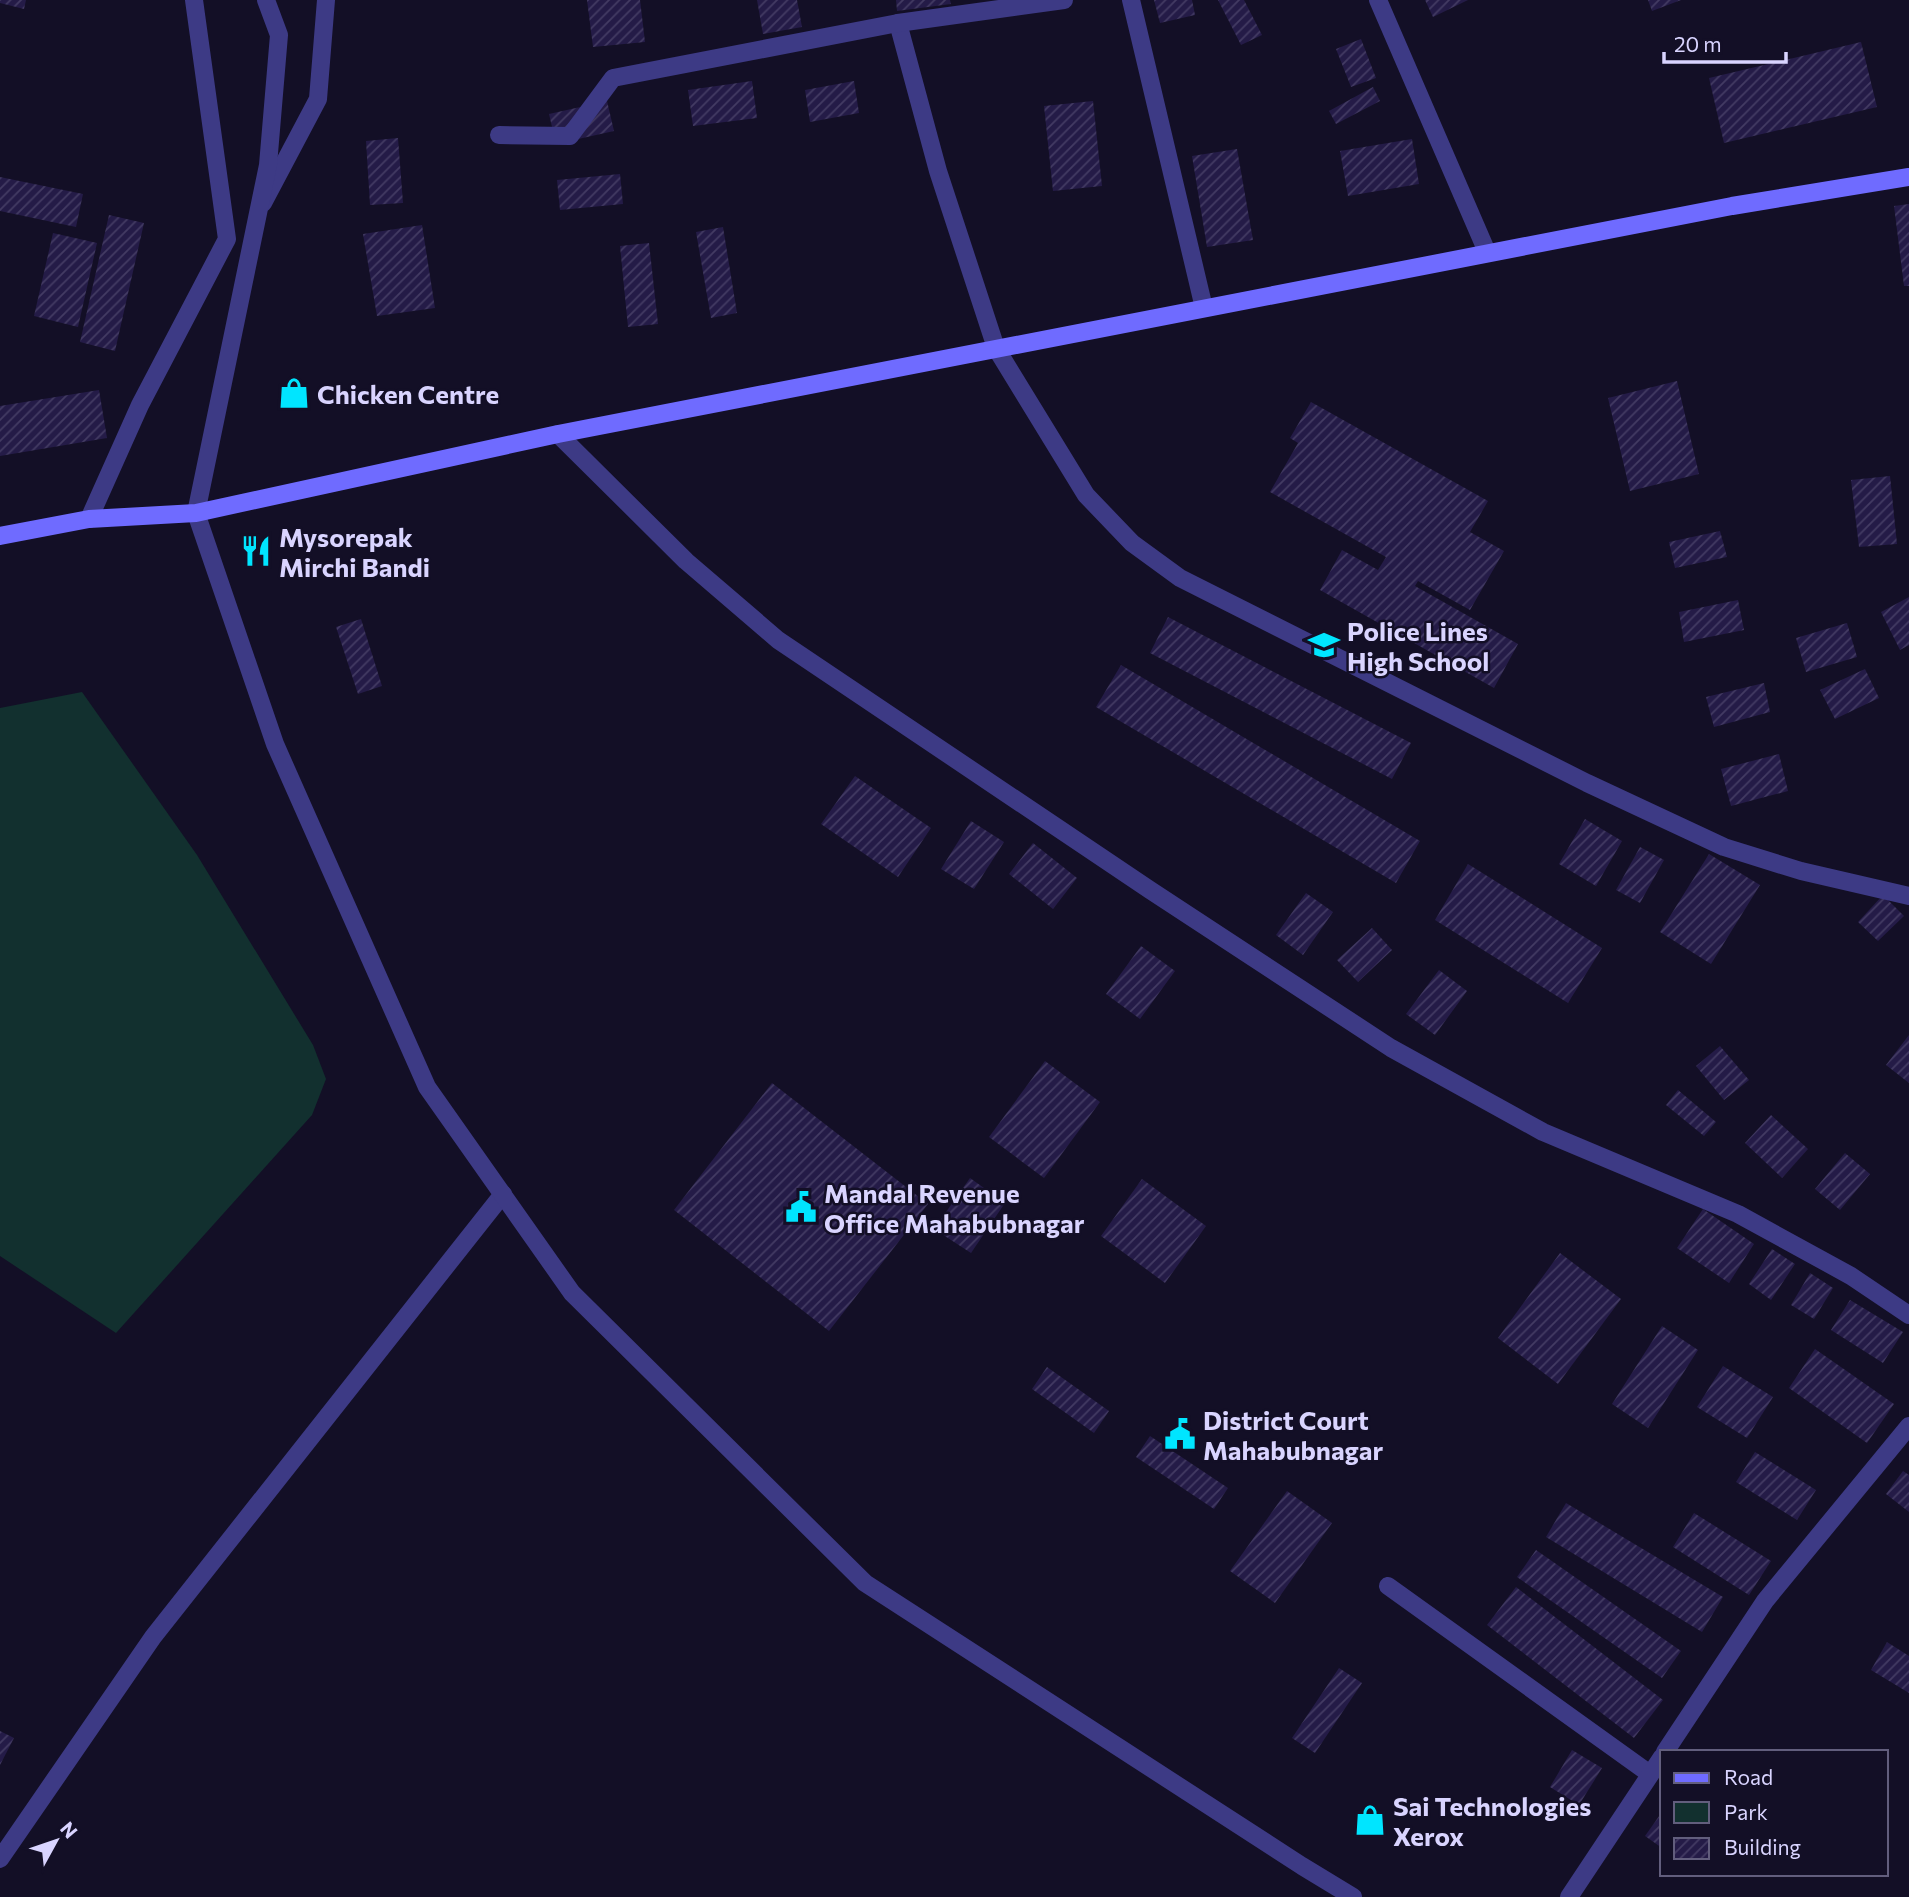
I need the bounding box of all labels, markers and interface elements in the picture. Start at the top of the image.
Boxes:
scale bar [1664,21,1786,65]
text: 20 m [1674,31,1722,56]
shop icon: Chicken Centre [277,376,311,410]
place label: Chicken Centre [317,378,499,409]
place label: Mysorepak Mirchi Bandi [279,521,430,582]
restaurant icon: Mysorepak Mirchi Bandi [239,534,273,568]
place label: Police Lines High School [1347,615,1489,676]
school or university icon: Police Lines High School [1307,628,1341,662]
place label: Mandal Revenue Office Mahabubnagar [824,1177,1085,1238]
public building icon: Mandal Revenue Office Mahabubnagar [784,1190,818,1224]
place label: District Court Mahabubnagar [1203,1404,1383,1465]
public building icon: District Court Mahabubnagar [1163,1417,1197,1451]
legend [1660,1750,1888,1876]
text: Road [1724,1764,1773,1789]
place label: Sai Technologies Xerox [1393,1790,1591,1851]
text: Park [1724,1799,1768,1824]
shop icon: Sai Technologies Xerox [1353,1803,1387,1837]
north arrow [21,1806,91,1876]
text: N [56,1817,83,1843]
text: Building [1724,1834,1801,1859]

